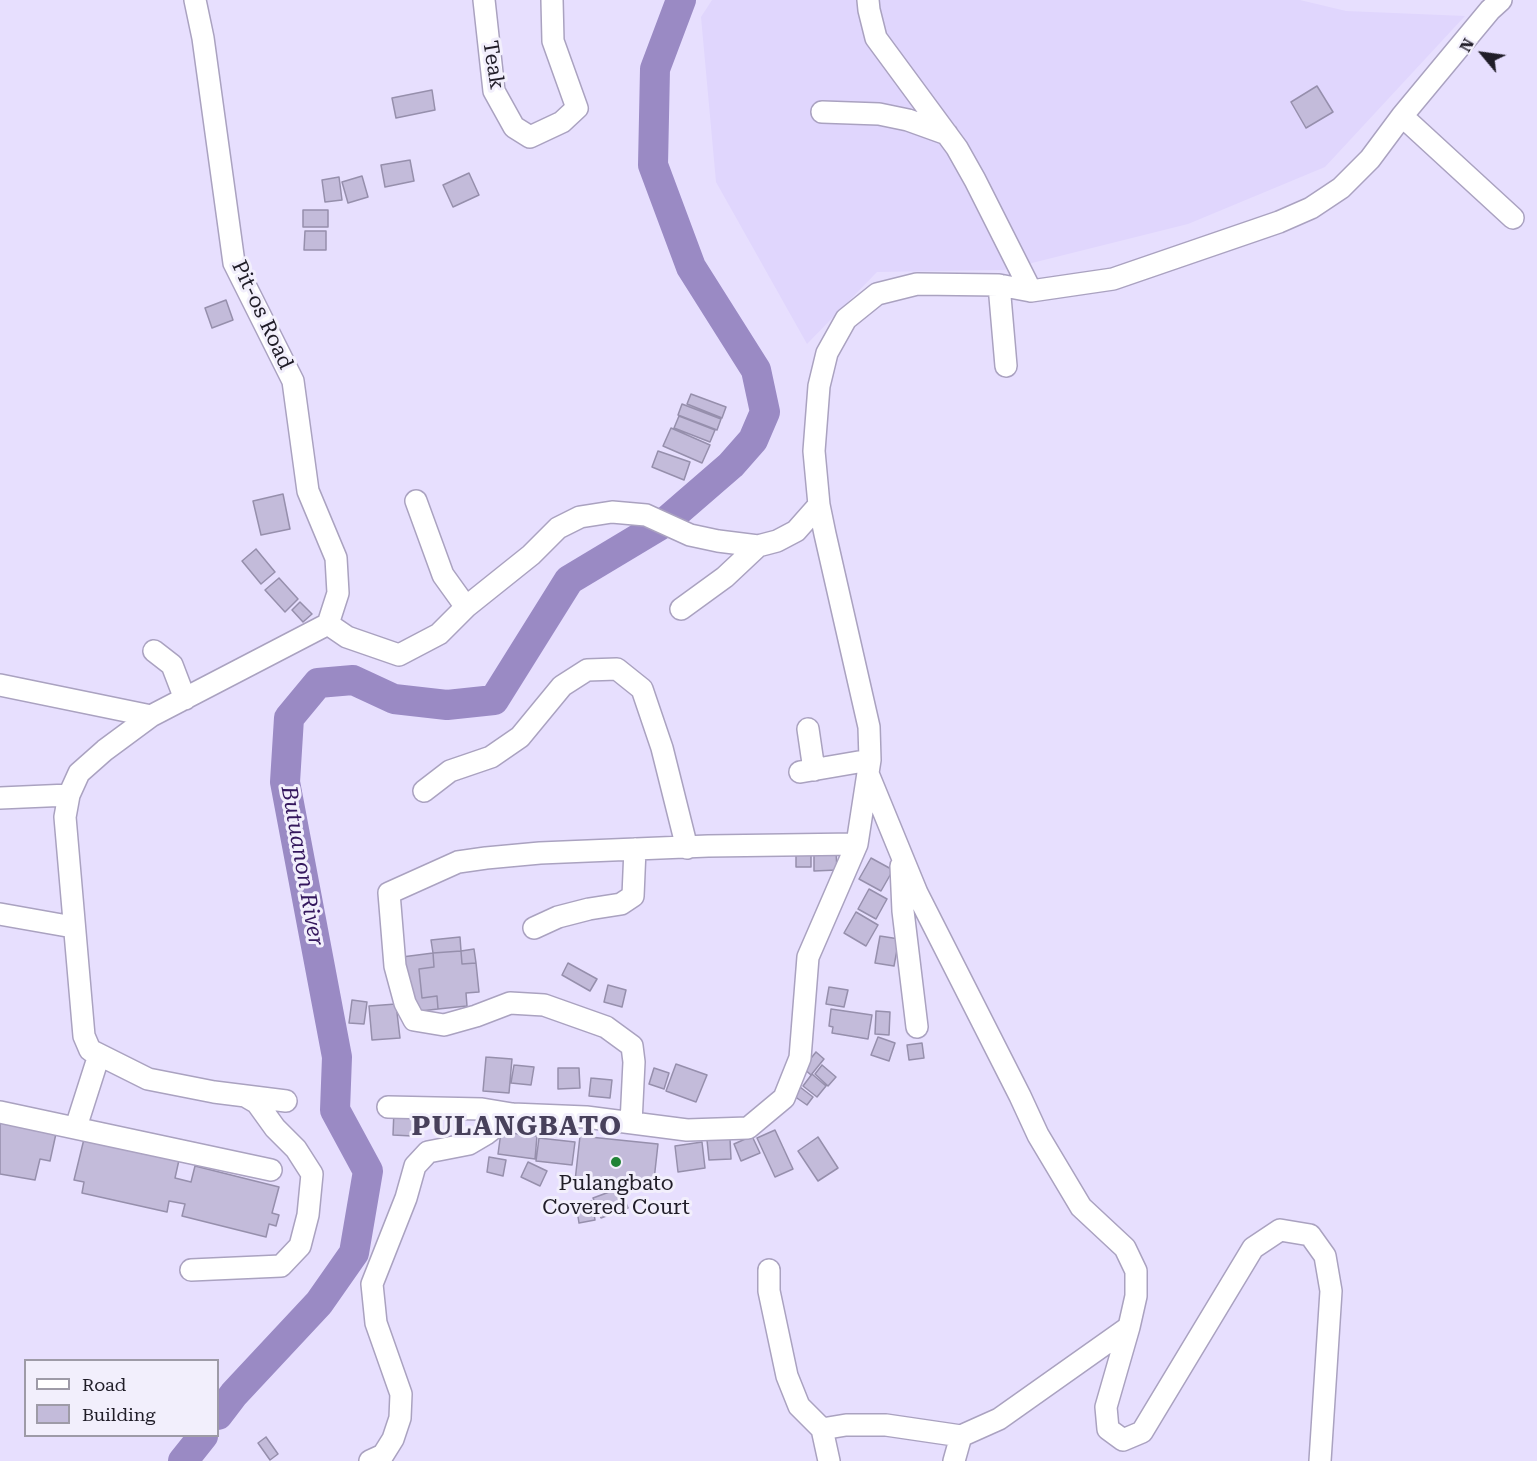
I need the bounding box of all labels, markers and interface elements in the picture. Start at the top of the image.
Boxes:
north arrow [1453,24,1513,84]
text: N [1456,35,1478,55]
street label: Teak [477,39,509,91]
street label: Pit-os Road [226,257,298,373]
water label: Butuanon River [275,784,329,948]
district label: PULANGBATO [411,1111,623,1143]
marker: Pulangbato Covered Court [609,1155,623,1169]
place label: Pulangbato Covered Court [542,1171,690,1221]
legend [24,1359,219,1437]
text: Road [82,1374,126,1395]
text: Building [82,1404,156,1425]

